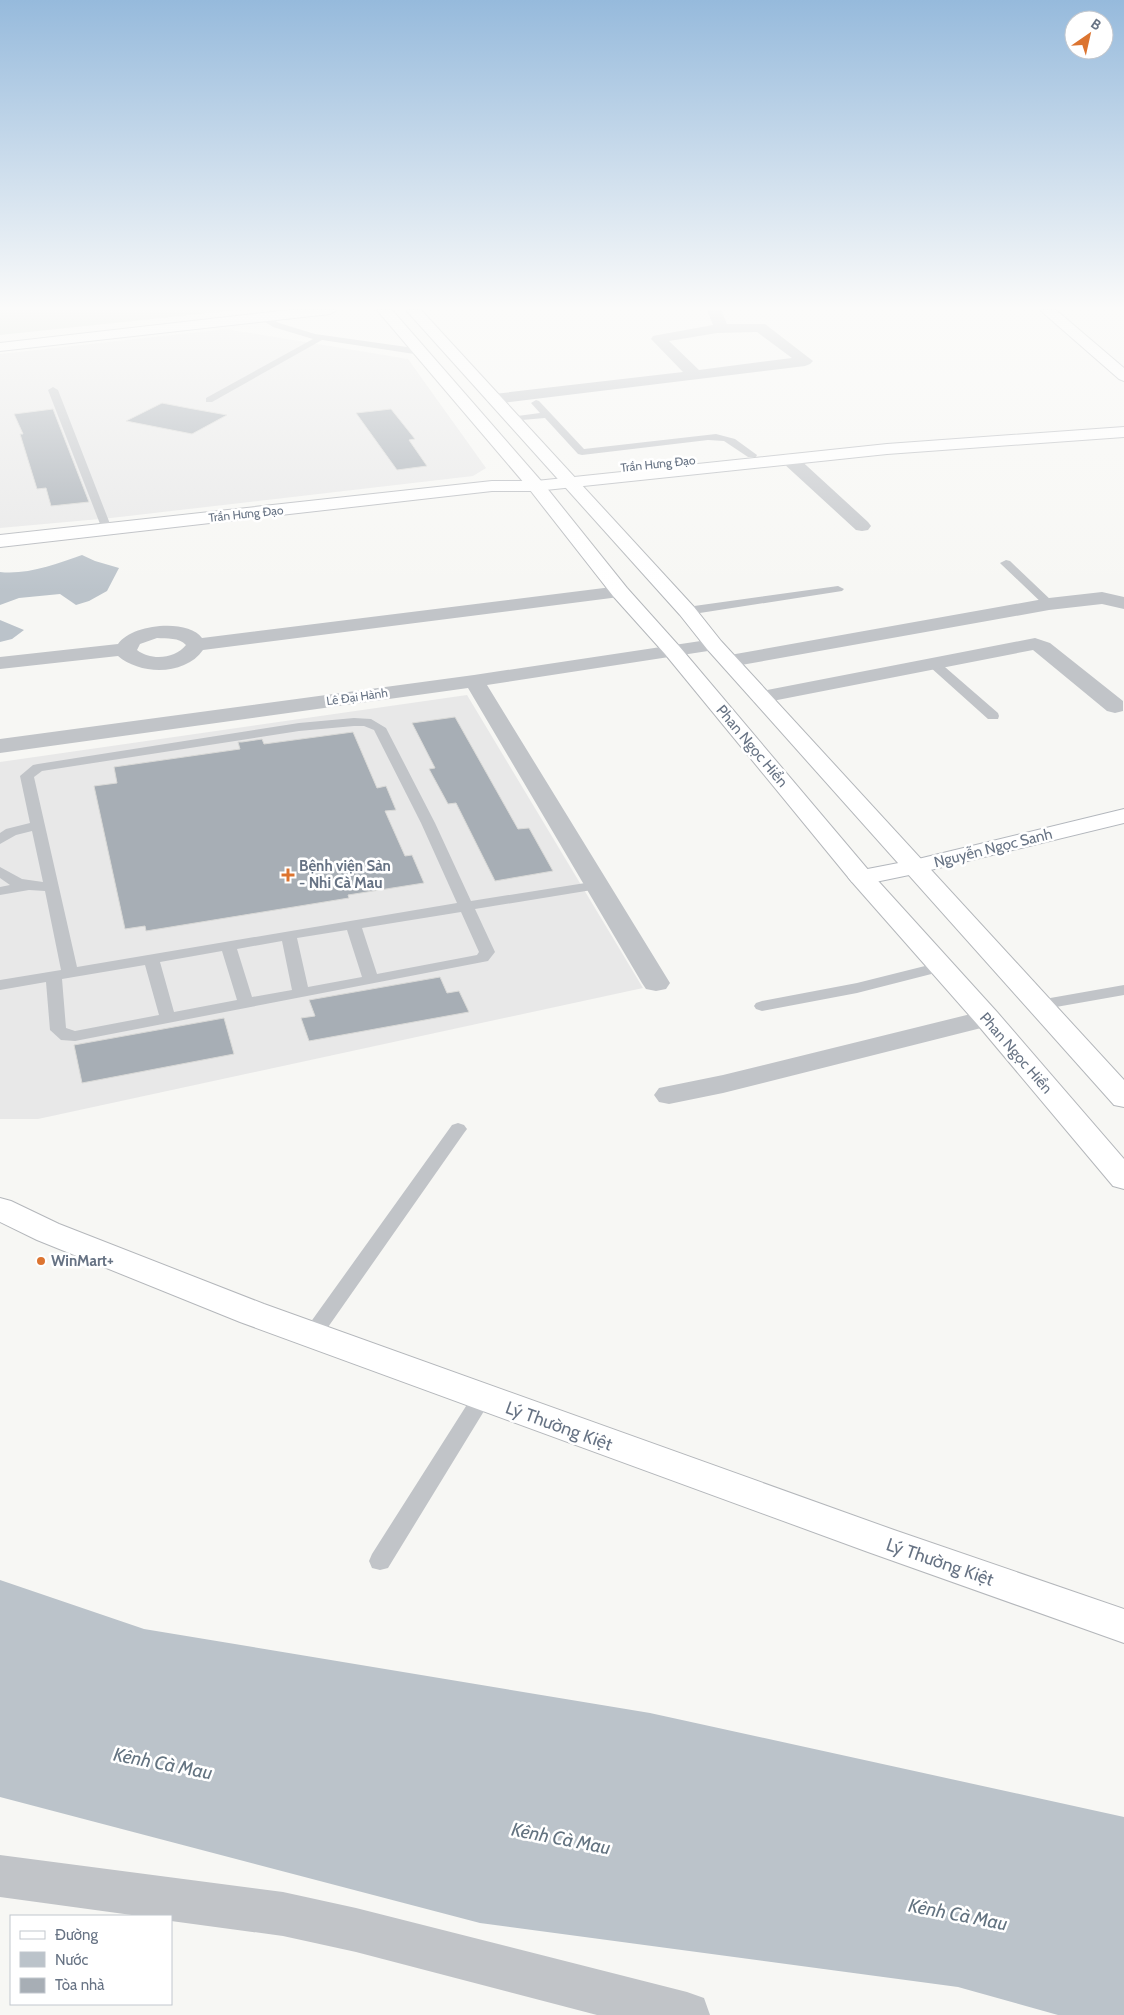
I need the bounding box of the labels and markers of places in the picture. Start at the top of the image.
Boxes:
place label: Bệnh viện Sản - Nhi Cà Mau [299,857,391,892]
marker: Bệnh viện Sản - Nhi Cà Mau [281,868,295,882]
place label: WinMart+ [51,1252,114,1270]
marker: WinMart+ [35,1255,47,1267]

